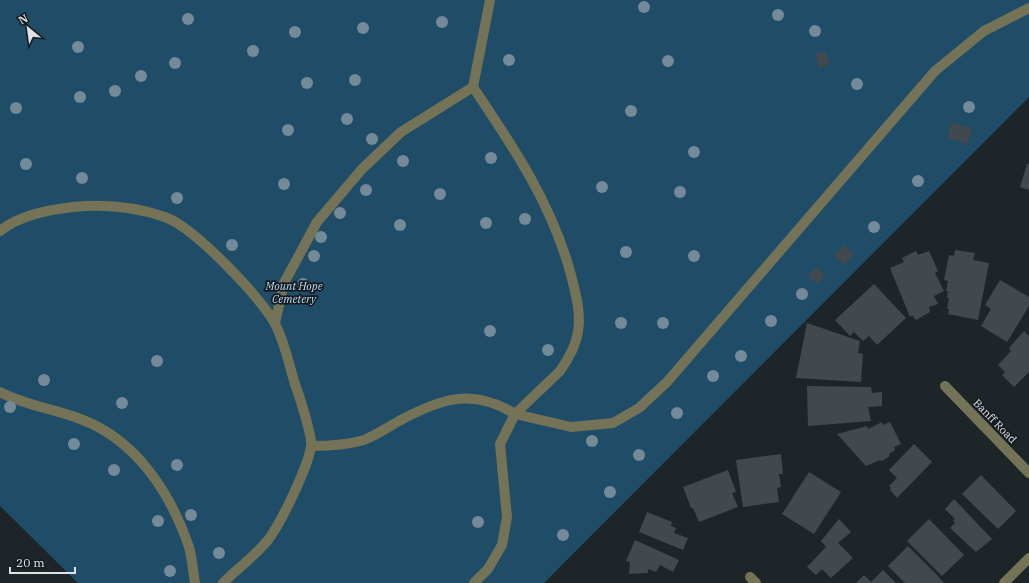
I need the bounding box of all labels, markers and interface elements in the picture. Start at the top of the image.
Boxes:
north arrow [8,8,48,48]
text: N [16,11,31,27]
park label: Mount Hope Cemetery [264,279,323,306]
street label: Banff Road [970,396,1020,446]
scale bar [10,549,75,575]
text: 20 m [16,555,45,570]

